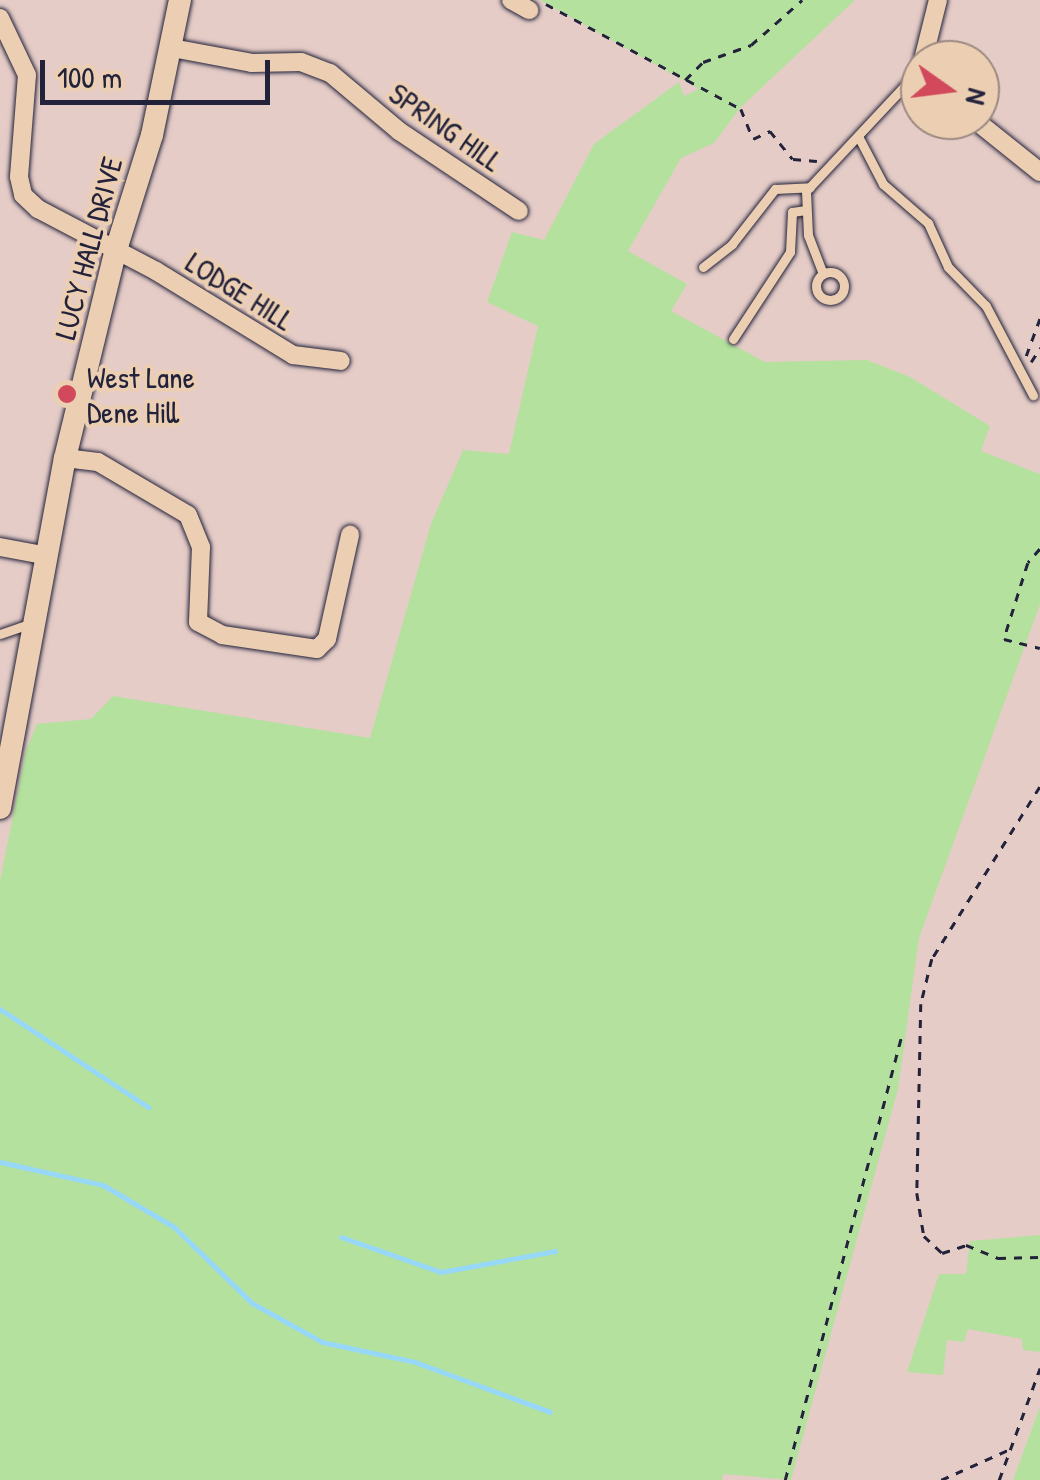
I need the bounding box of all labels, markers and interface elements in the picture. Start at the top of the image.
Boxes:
scale bar [45,40,275,102]
north arrow [900,40,1000,140]
text: 100 m [57,57,122,97]
street label: SPRING HILL [383,75,509,179]
text: N [957,85,997,109]
street label: LUCY HALL DRIVE [46,153,130,343]
street label: LODGE HILL [180,244,300,338]
place label: West Lane Dene Hill [87,359,195,430]
marker: West Lane Dene Hill [56,383,78,405]

